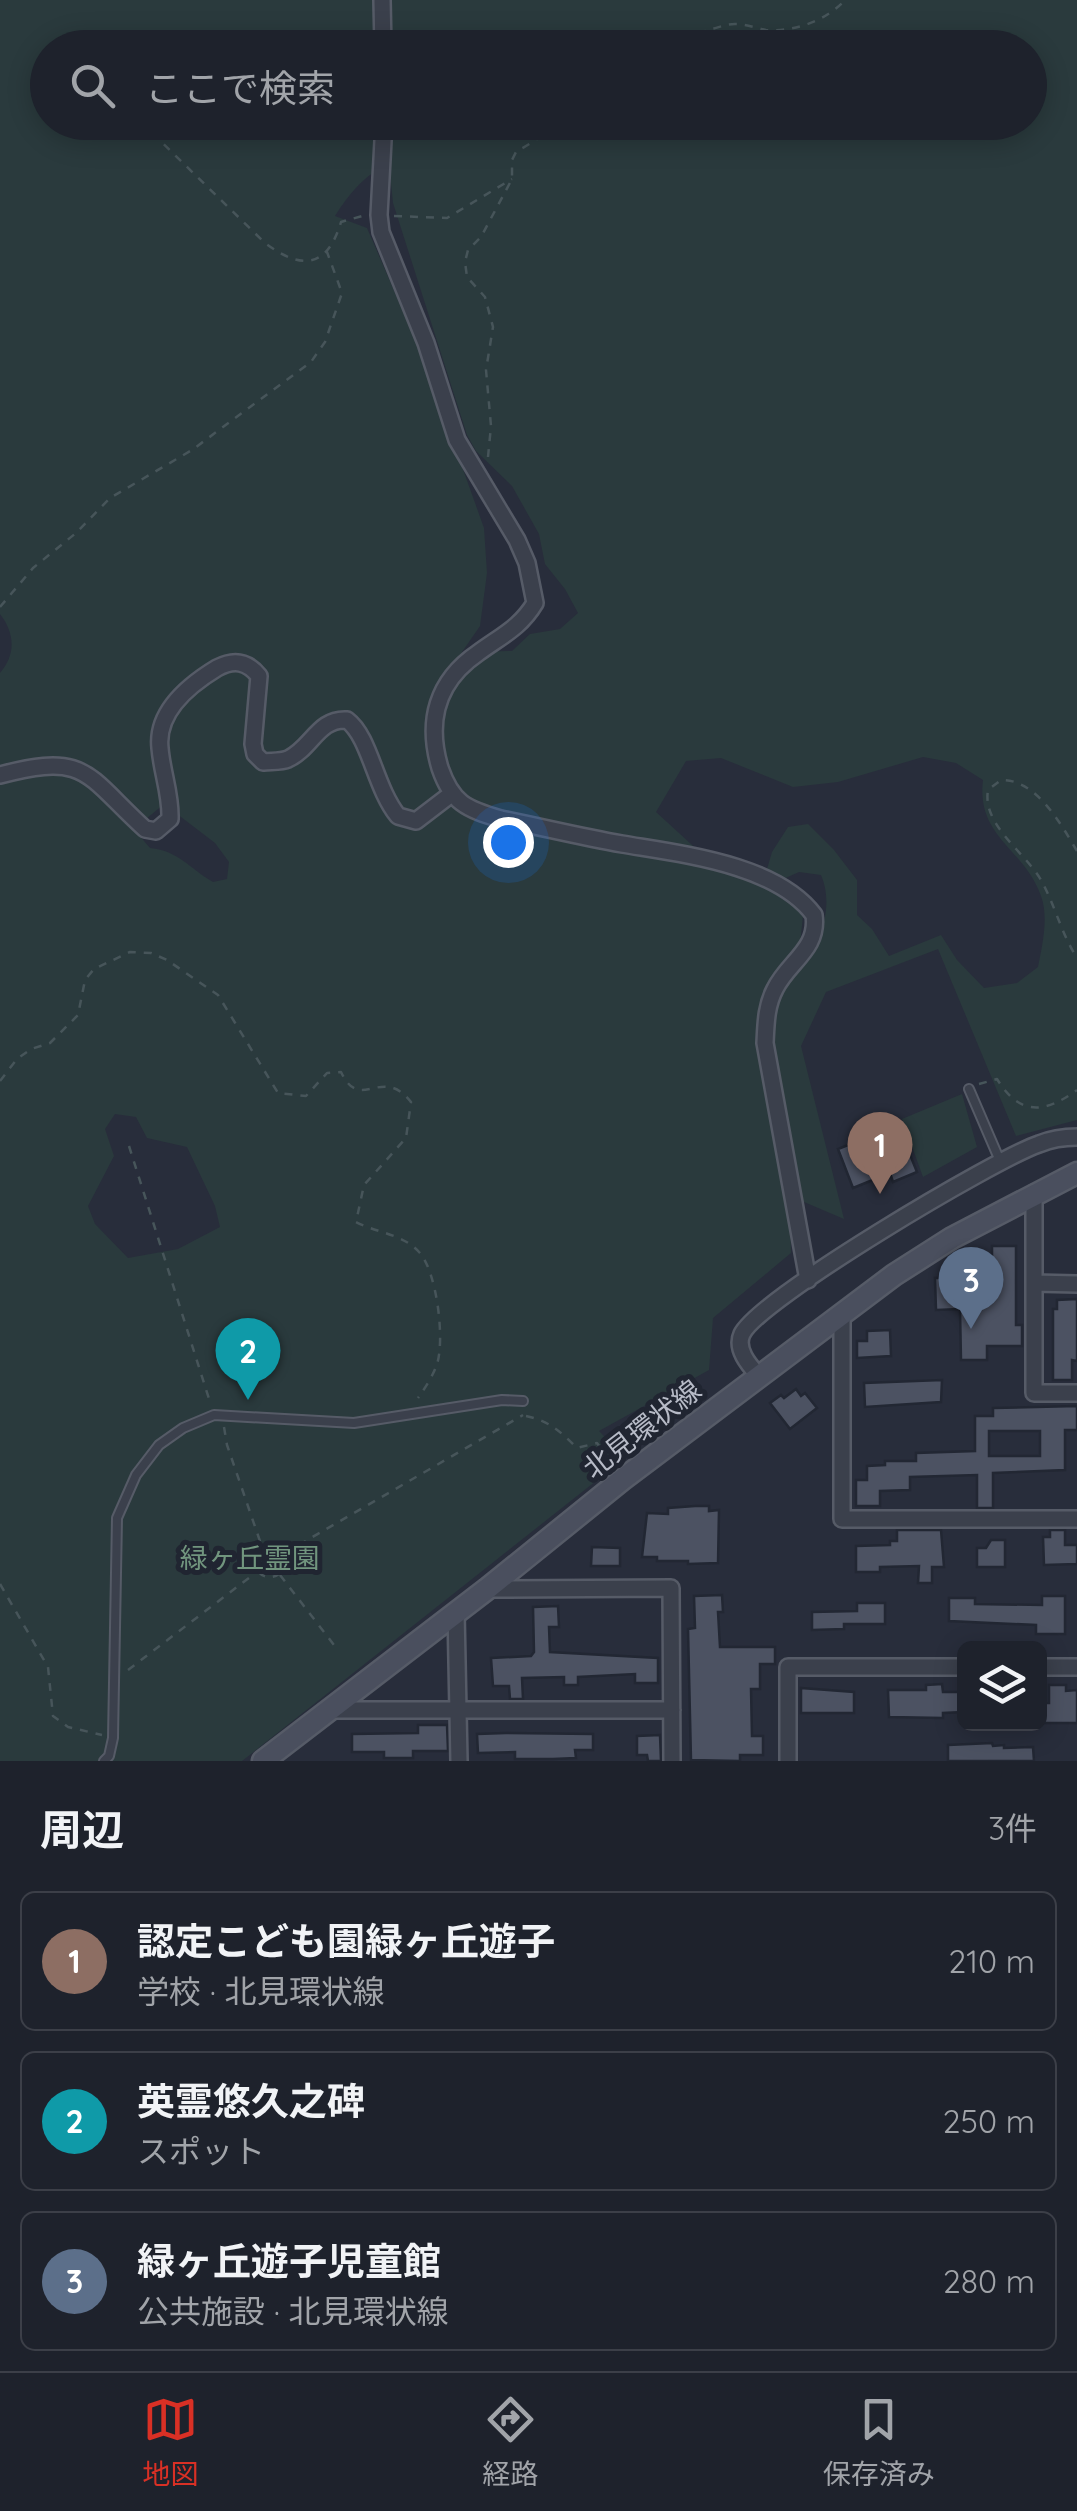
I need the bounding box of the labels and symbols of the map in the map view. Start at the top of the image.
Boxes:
your location [483,817,534,868]
pin: 1 [848,1112,912,1194]
pin: 3 [938,1246,1004,1329]
pin: 2 [216,1318,280,1400]
street label: 北見環状線 [576,1372,708,1485]
park label: 緑ヶ丘霊園 [180,1540,320,1575]

